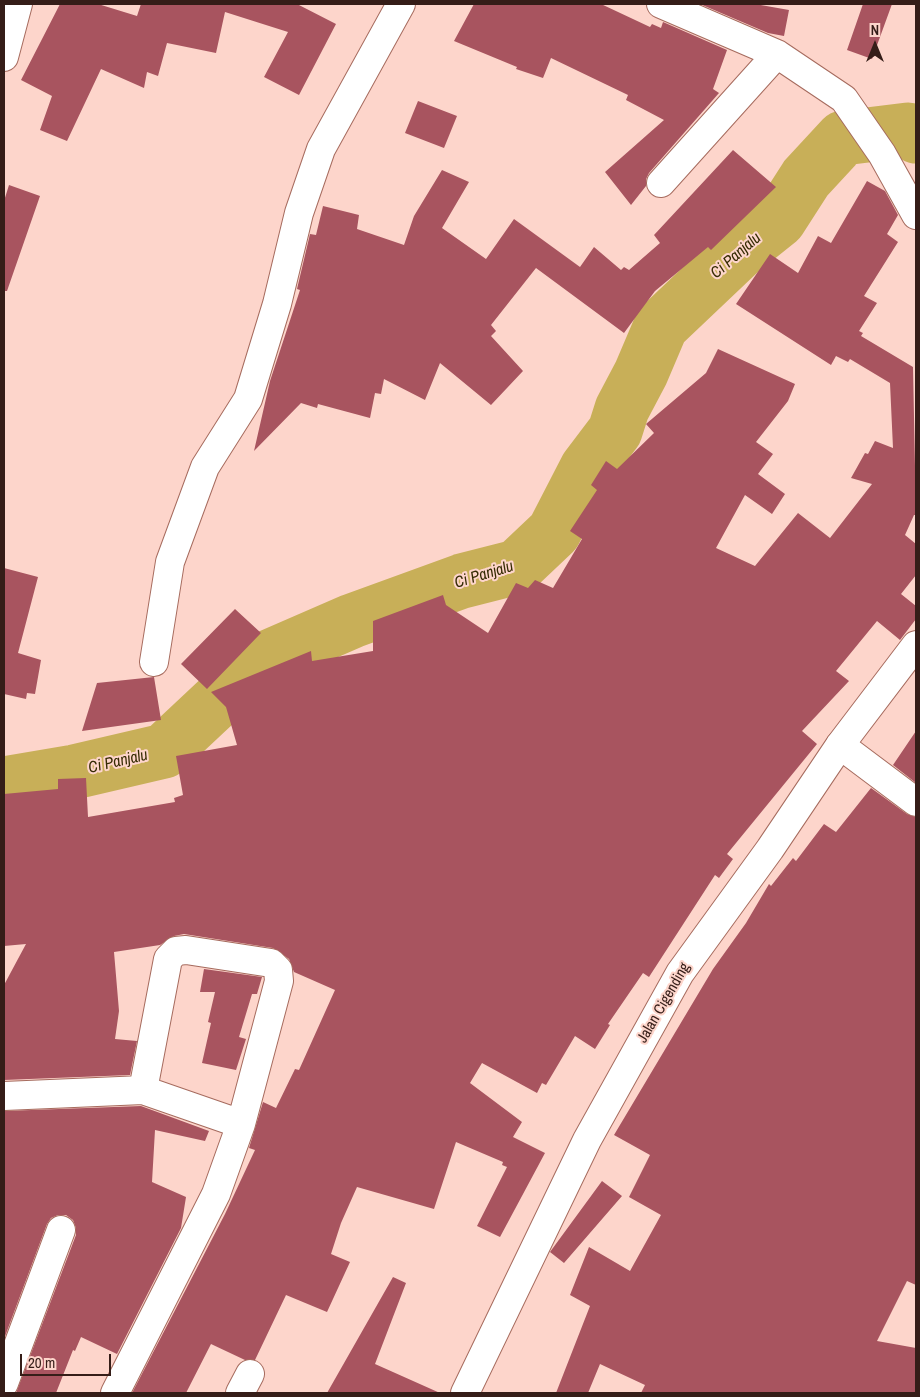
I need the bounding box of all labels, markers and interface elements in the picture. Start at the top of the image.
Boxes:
north arrow [850,20,900,70]
text: N [871,21,879,39]
water label: Ci Panjalu [707,229,765,283]
water label: Ci Panjalu [452,557,516,593]
water label: Ci Panjalu [86,746,150,778]
street label: Jalan Cigending [634,960,694,1046]
scale bar [22,1344,114,1376]
text: 20 m [28,1352,55,1373]

